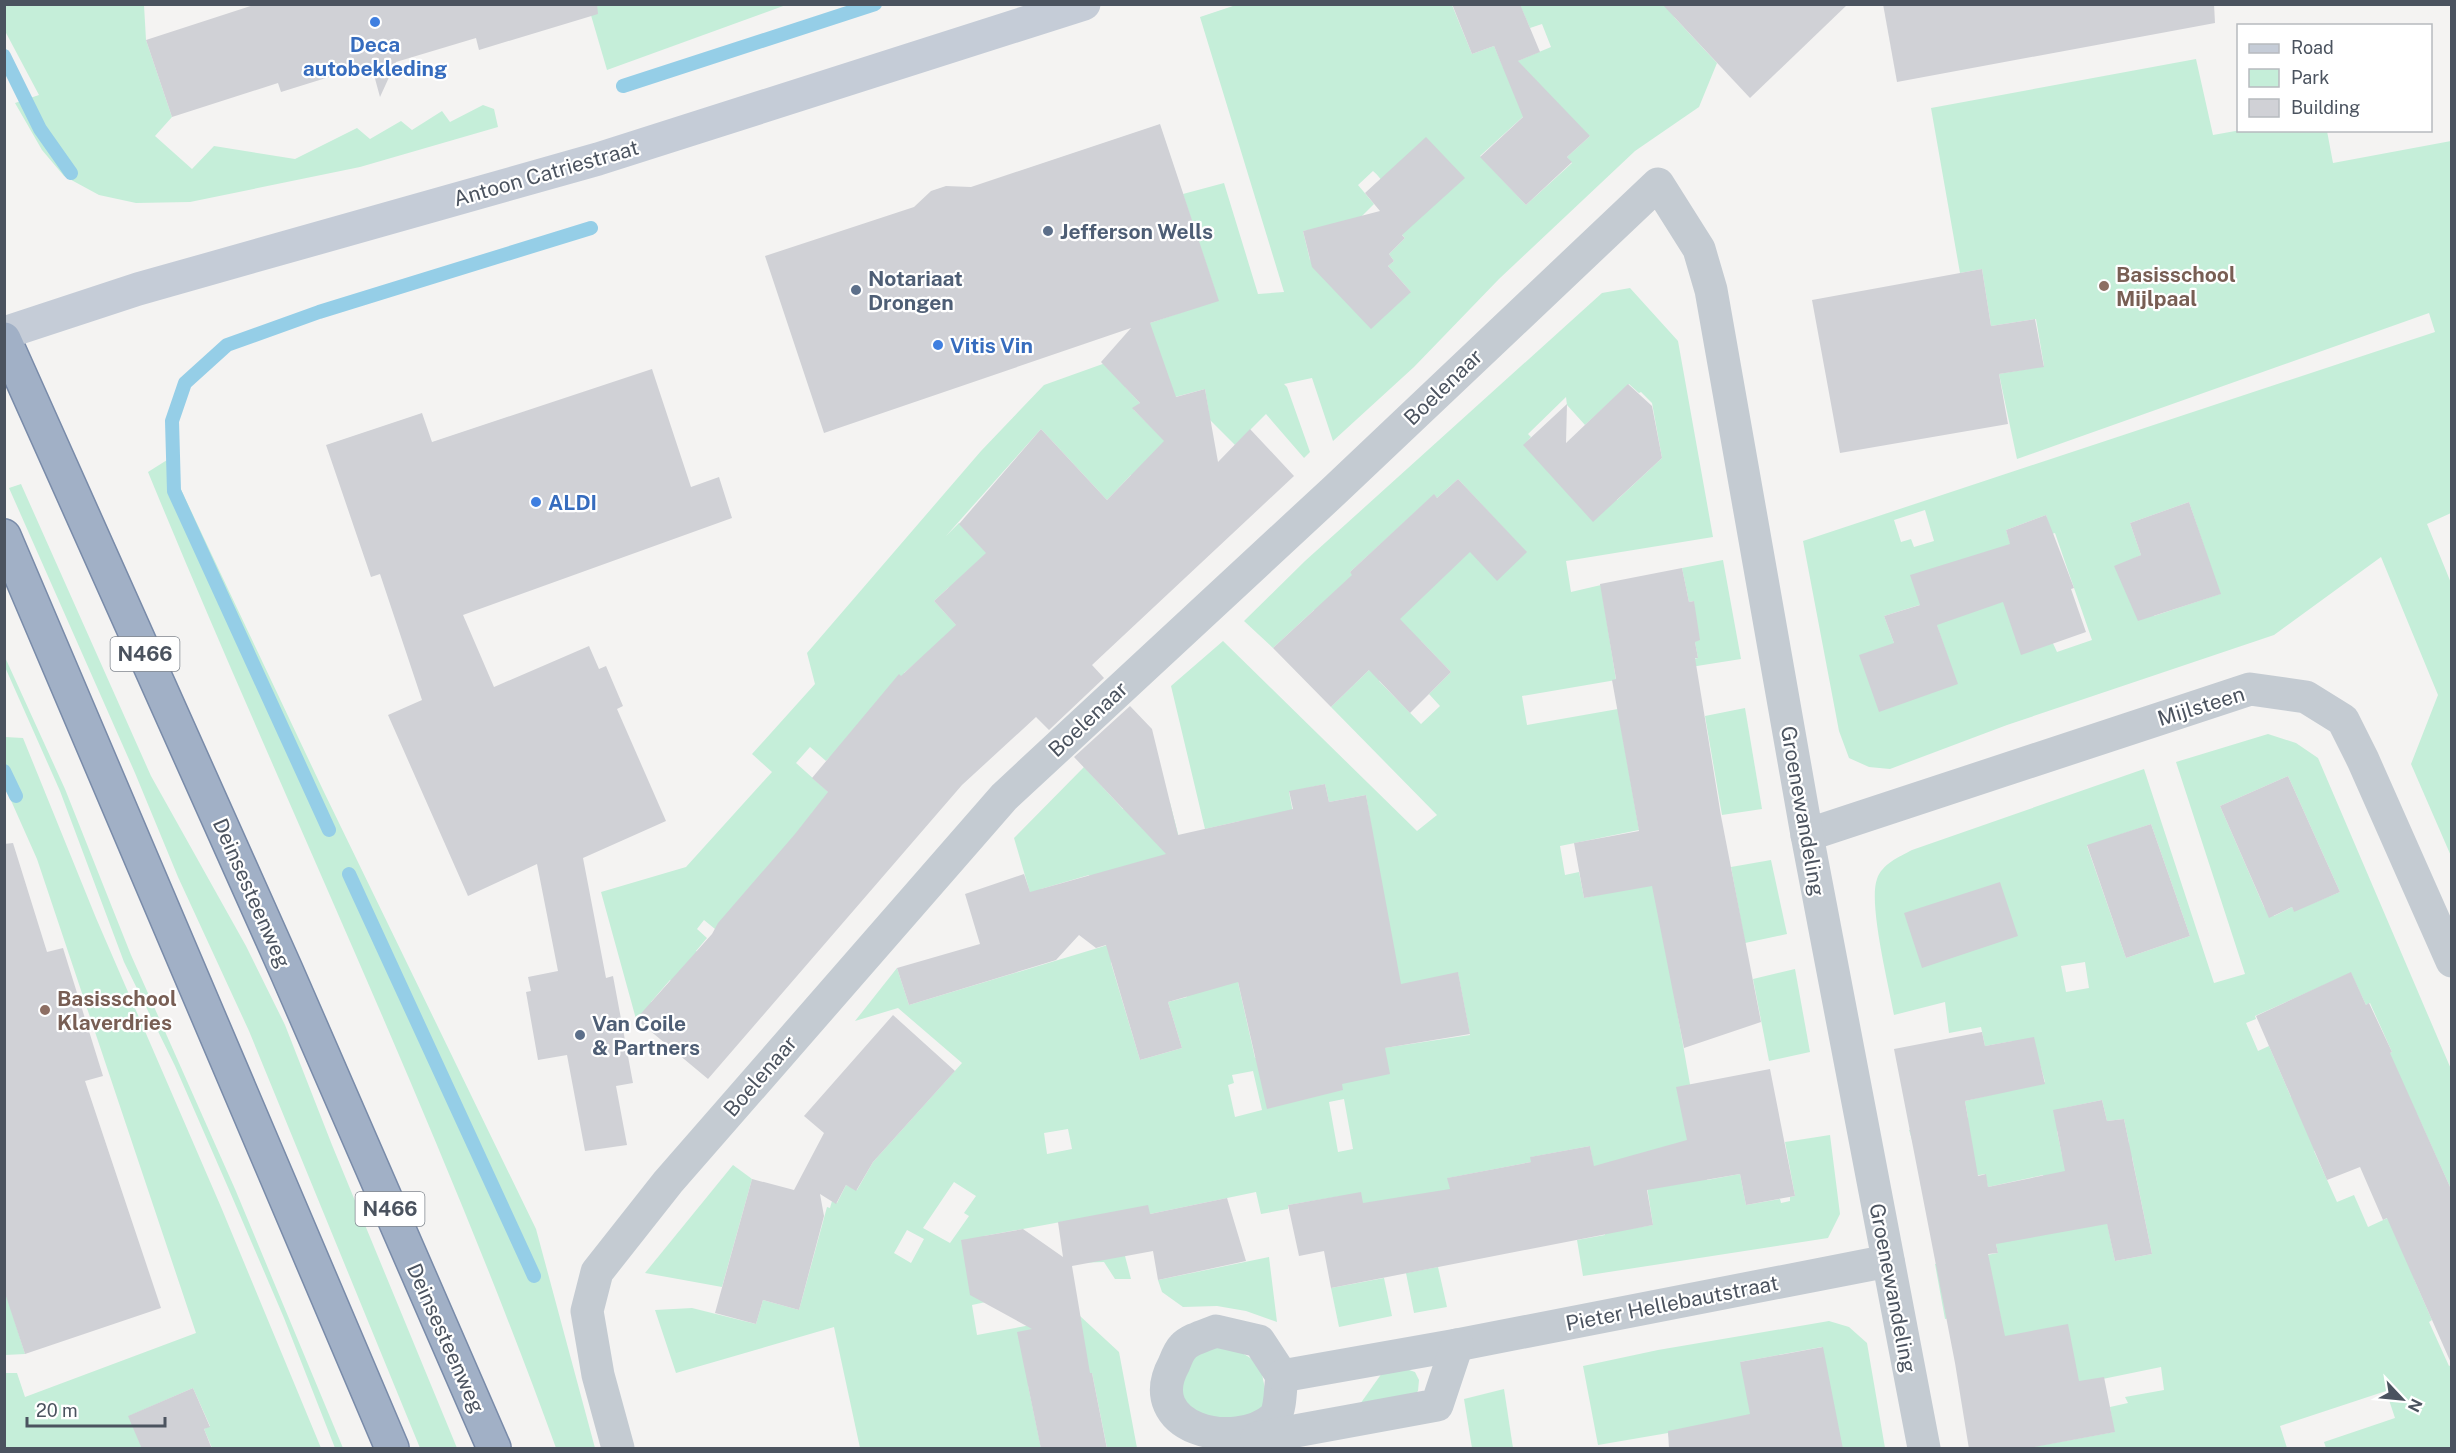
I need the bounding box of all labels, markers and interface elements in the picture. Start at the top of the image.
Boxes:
marker: Deca autobekleding [368,15,382,29]
legend [2237,24,2432,132]
place label: Deca autobekleding [303,32,447,81]
text: Road [2291,37,2334,58]
text: Park [2291,67,2329,88]
text: Building [2291,97,2360,118]
street label: Antoon Catriestraat [450,135,642,211]
place label: Jefferson Wells [1060,219,1213,244]
marker: Jefferson Wells [1041,224,1055,238]
place label: Basisschool Mijlpaal [2116,262,2236,311]
place label: Notariaat Drongen [868,266,963,315]
marker: Basisschool Mijlpaal [2097,279,2111,293]
marker: Notariaat Drongen [849,283,863,297]
place label: Vitis Vin [950,333,1033,358]
marker: Vitis Vin [931,338,945,352]
street label: Boelenaar [1399,344,1487,430]
place label: ALDI [548,490,597,515]
marker: ALDI [529,495,543,509]
road number: N466 [110,637,180,671]
street label: Boelenaar [1043,676,1133,762]
street label: Mijlsteen [2154,681,2248,731]
street label: Groenewandeling [1776,724,1830,898]
street label: Deinsesteenweg [208,814,296,972]
place label: Basisschool Klaverdries [57,986,177,1035]
marker: Basisschool Klaverdries [38,1003,52,1017]
place label: Van Coile & Partners [592,1011,700,1060]
marker: Van Coile & Partners [573,1028,587,1042]
street label: Boelenaar [718,1030,802,1122]
road number: N466 [356,1192,424,1226]
street label: Groenewandeling [1864,1201,1922,1375]
street label: Deinsesteenweg [402,1259,490,1417]
street label: Pieter Hellebautstraat [1563,1270,1781,1336]
north arrow [2372,1369,2432,1429]
scale bar [27,1390,165,1428]
text: N [2404,1396,2426,1415]
text: 20 m [36,1400,78,1421]

